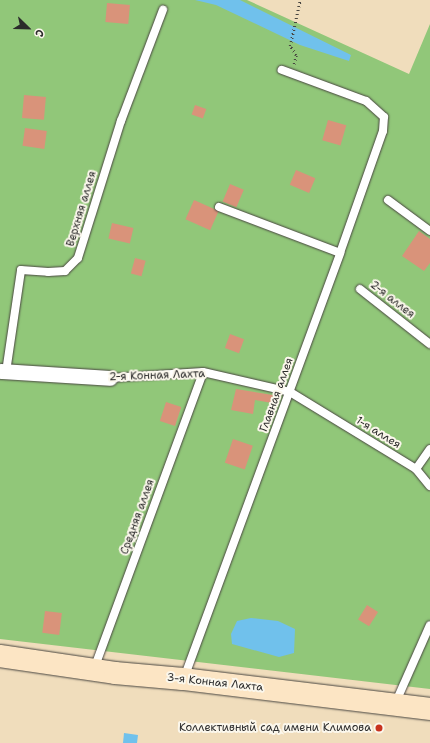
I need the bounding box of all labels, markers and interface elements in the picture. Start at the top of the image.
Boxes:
north arrow [8,8,48,48]
text: С [31,27,48,39]
street label: Верхняя аллея [64,170,100,248]
street label: 2-я аллея [367,279,417,321]
street label: Главная аллея [257,356,297,434]
street label: 2-я Конная Лахта [109,368,205,384]
street label: 1-я аллея [353,414,403,452]
street label: Средняя аллея [118,478,158,556]
street label: 3-я Конная Лахта [166,671,264,695]
place label: Коллективный сад имени Климова [179,721,371,735]
marker: Коллективный сад имени Климова [374,723,384,733]

